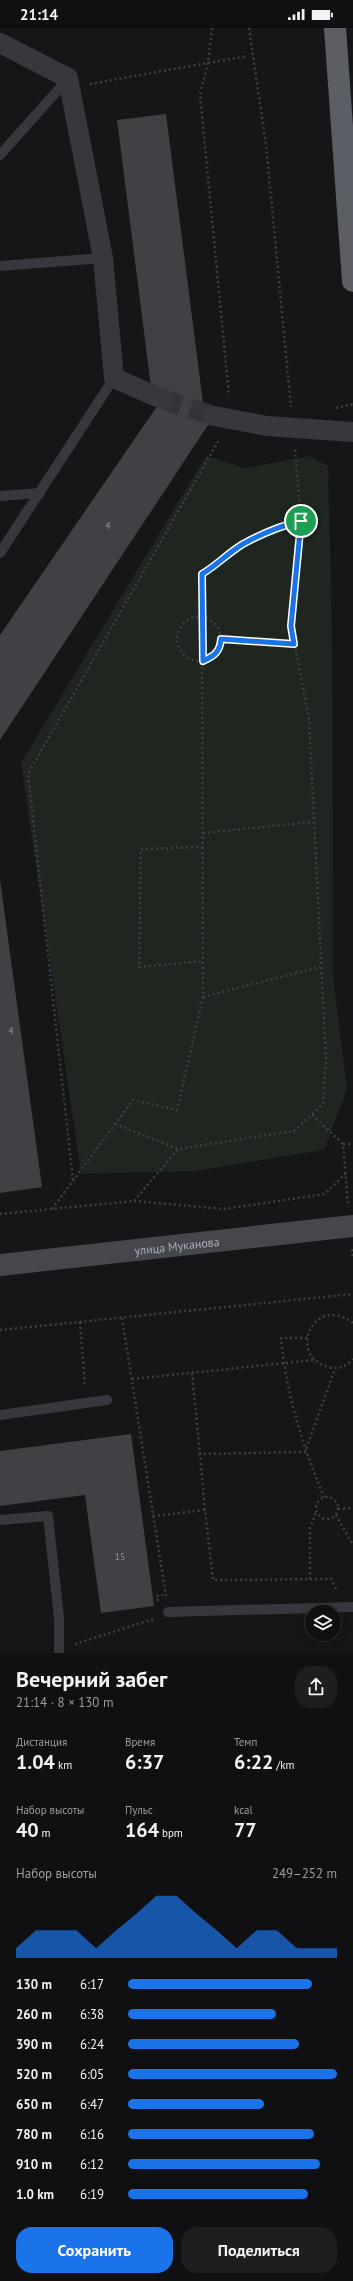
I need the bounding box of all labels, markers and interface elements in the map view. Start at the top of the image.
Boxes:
text: 21:14 [20,5,58,24]
pin [284,504,318,538]
icon: arrive [290,510,312,532]
house number: 4 [105,519,111,532]
house number: 4 [8,1024,14,1037]
street label: улица Муканова [134,1233,220,1258]
house number: 15 [115,1550,125,1563]
map controls [305,1605,341,1641]
button: layers [305,1605,341,1641]
text: Вечерний забег [16,1665,167,1693]
button: share [295,1666,337,1708]
text: 21:14 · 8 × 130 m [16,1694,113,1711]
text: Дистанция [16,1735,67,1749]
text: Время [125,1735,155,1749]
text: Темп [234,1735,257,1749]
text: 1.04 [16,1749,55,1775]
text: 6:37 [125,1749,164,1775]
text: 6:22 [234,1749,273,1775]
text: km [55,1758,72,1772]
text: /km [273,1758,294,1772]
text: Набор высоты [16,1803,84,1817]
text: Пульс [125,1803,153,1817]
text: kcal [234,1803,253,1817]
text: 40 [16,1817,39,1843]
text: 164 [125,1817,159,1843]
text: 77 [234,1817,257,1843]
text: m [39,1826,51,1840]
text: bpm [159,1826,183,1840]
text: Набор высоты [16,1865,97,1882]
text: 249–252 m [272,1865,337,1882]
text: 130 m [16,1976,52,1993]
text: 6:17 [80,1976,104,1993]
text: 260 m [16,2006,52,2023]
text: 6:38 [80,2006,104,2023]
text: 390 m [16,2036,52,2053]
text: 6:24 [80,2036,104,2053]
text: 520 m [16,2066,52,2083]
text: 6:05 [80,2066,104,2083]
text: 650 m [16,2096,52,2113]
text: 6:47 [80,2096,104,2113]
text: 780 m [16,2126,52,2143]
text: 6:16 [80,2126,104,2143]
text: 910 m [16,2156,52,2173]
text: 6:12 [80,2156,104,2173]
text: 1.0 km [16,2186,54,2203]
text: 6:19 [80,2186,104,2203]
button: Сохранить [16,2227,173,2273]
button: Поделиться [181,2227,337,2273]

